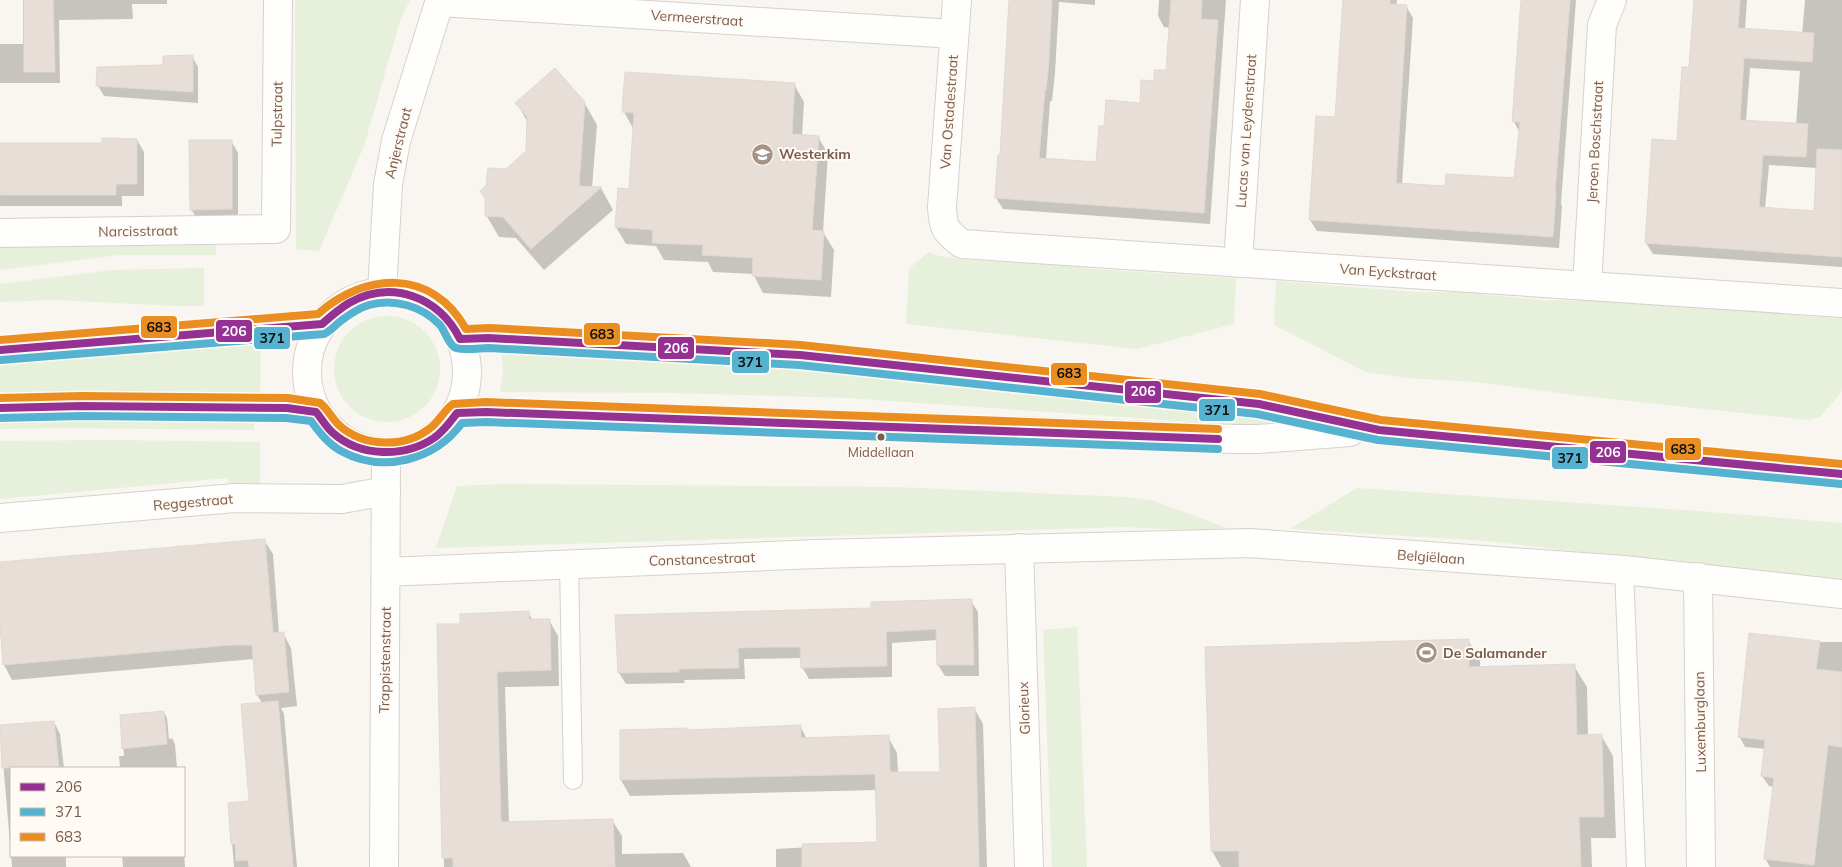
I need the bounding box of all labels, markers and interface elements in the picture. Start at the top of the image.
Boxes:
street label: Vermeerstraat [650,6,744,30]
street label: Lucas van Leydenstraat [1232,53,1260,209]
street label: Van Ostadestraat [936,54,962,170]
street label: Jeroen Boschstraat [1583,80,1607,204]
street label: Tulpstraat [267,81,287,147]
street label: Anjerstraat [380,105,416,181]
school or university icon: Westerkim [751,142,775,166]
place label: Westerkim [779,145,851,163]
street label: Narcisstraat [98,221,178,241]
street label: Van Eyckstraat [1339,260,1437,284]
line badge: 683 [140,315,178,339]
text: 683 [146,318,172,336]
line badge: 206 [215,319,253,343]
text: 206 [221,322,247,340]
line badge: 683 [583,322,621,346]
text: 683 [589,325,615,343]
line badge: 371 [253,326,291,350]
text: 371 [259,329,285,347]
line badge: 206 [657,336,695,360]
text: 206 [663,339,689,357]
line badge: 371 [731,350,770,374]
text: 371 [737,353,763,371]
line badge: 683 [1050,362,1088,386]
text: 683 [1056,364,1082,382]
line badge: 206 [1124,380,1162,404]
text: 206 [1130,382,1156,400]
line badge: 371 [1198,398,1236,422]
text: 371 [1204,401,1230,419]
marker: Middellaan [876,432,886,442]
line badge: 683 [1664,437,1702,461]
line badge: 206 [1589,440,1627,464]
text: 683 [1670,440,1696,458]
text: 206 [1595,443,1621,461]
place label: Middellaan [848,444,914,460]
line badge: 371 [1551,446,1589,470]
text: 371 [1557,449,1583,467]
street label: Reggestraat [152,490,234,514]
street label: Belgiëlaan [1396,546,1466,568]
street label: Constancestraat [648,548,756,570]
street label: Trappistenstraat [375,606,395,714]
sports icon: De Salamander [1415,641,1439,665]
place label: De Salamander [1443,644,1547,662]
street label: Luxemburglaan [1690,671,1710,773]
street label: Glorieux [1014,681,1034,735]
legend [10,767,185,857]
text: 206 [55,777,82,796]
text: 371 [55,802,82,821]
text: 683 [55,827,82,846]

